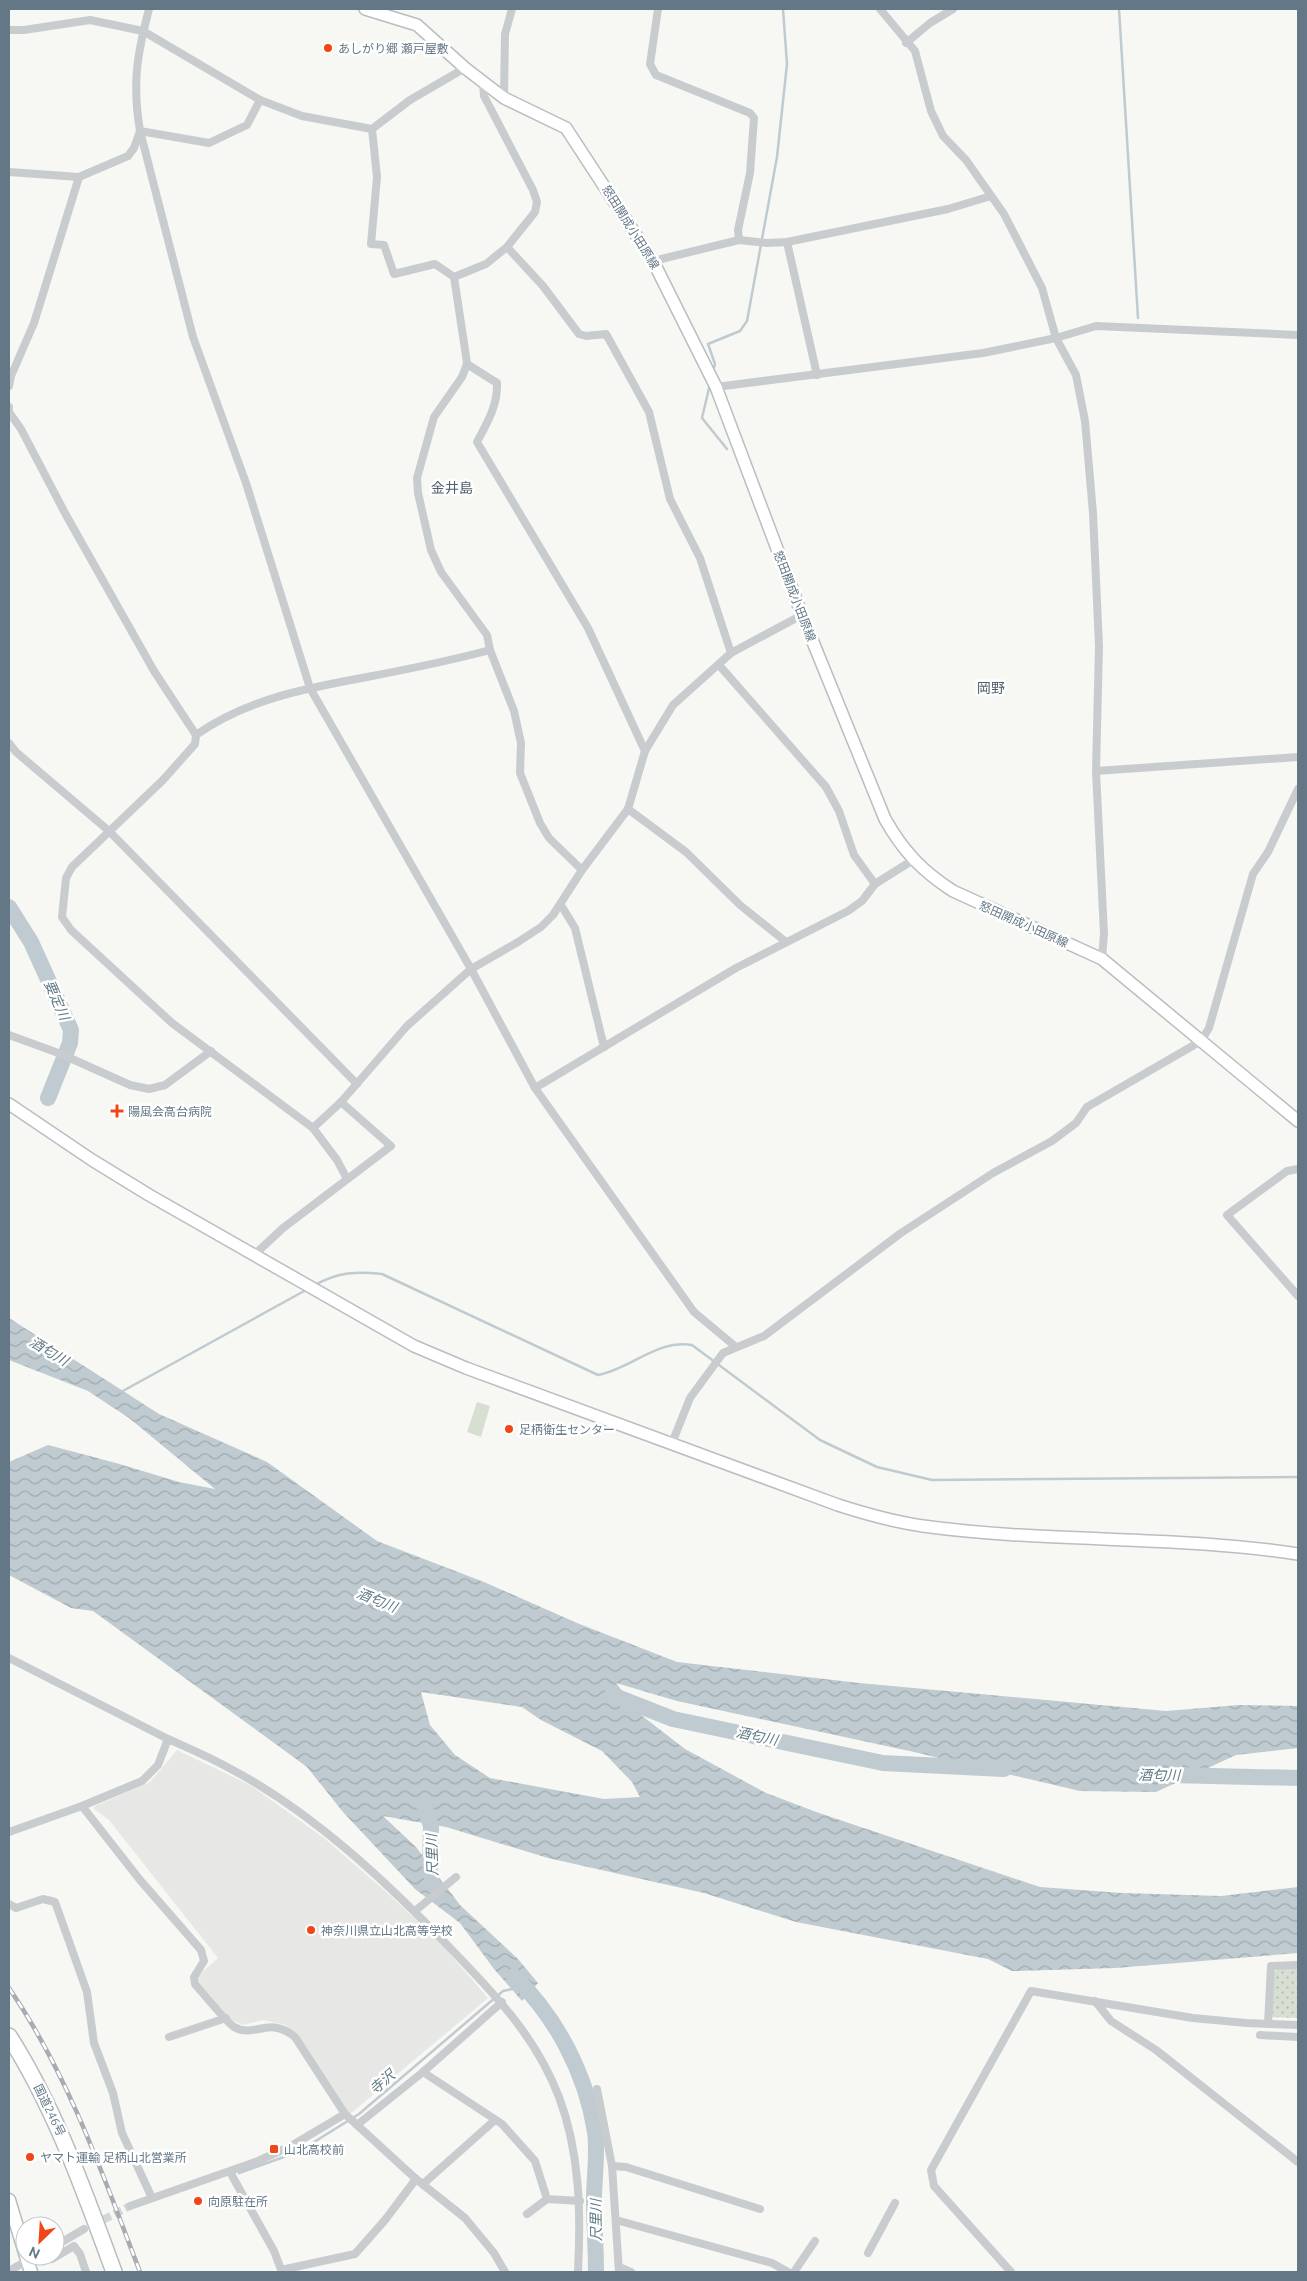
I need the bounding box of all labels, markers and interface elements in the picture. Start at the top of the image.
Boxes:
marker: あしがり郷 瀬戸屋敷 [322,42,334,54]
place label: あしがり郷 瀬戸屋敷 [338,42,449,55]
street label: 怒田開成小田原線 [600,183,662,271]
district label: 金井島 [431,480,473,496]
street label: 怒田開成小田原線 [772,549,818,643]
district label: 岡野 [977,680,1005,696]
street label: 怒田開成小田原線 [977,899,1071,949]
water label: 要定川 [41,978,74,1024]
marker: 陽風会高台病院 [110,1104,124,1118]
place label: 陽風会高台病院 [128,1105,212,1118]
water label: 酒匂川 [27,1333,73,1370]
marker: 足柄衛生センター [503,1423,515,1435]
place label: 足柄衛生センター [519,1423,615,1436]
water label: 酒匂川 [355,1585,401,1616]
water label: 酒匂川 [735,1724,781,1749]
water label: 酒匂川 [1138,1767,1182,1783]
water label: 尺里川 [423,1832,441,1876]
marker: 神奈川県立山北高等学校 [305,1924,317,1936]
place label: 神奈川県立山北高等学校 [321,1924,453,1937]
water label: 寺沢 [366,2065,399,2097]
street label: 国道246号 [32,2082,68,2138]
marker: 山北高校前 [268,2143,280,2155]
place label: 山北高校前 [284,2143,344,2156]
marker: ヤマト運輸 足柄山北営業所 [24,2151,36,2163]
place label: ヤマト運輸 足柄山北営業所 [40,2151,187,2164]
marker: 向原駐在所 [192,2195,204,2207]
place label: 向原駐在所 [208,2195,268,2208]
water label: 尺里川 [588,2197,604,2241]
north arrow [15,2216,65,2266]
text: N [26,2243,43,2262]

